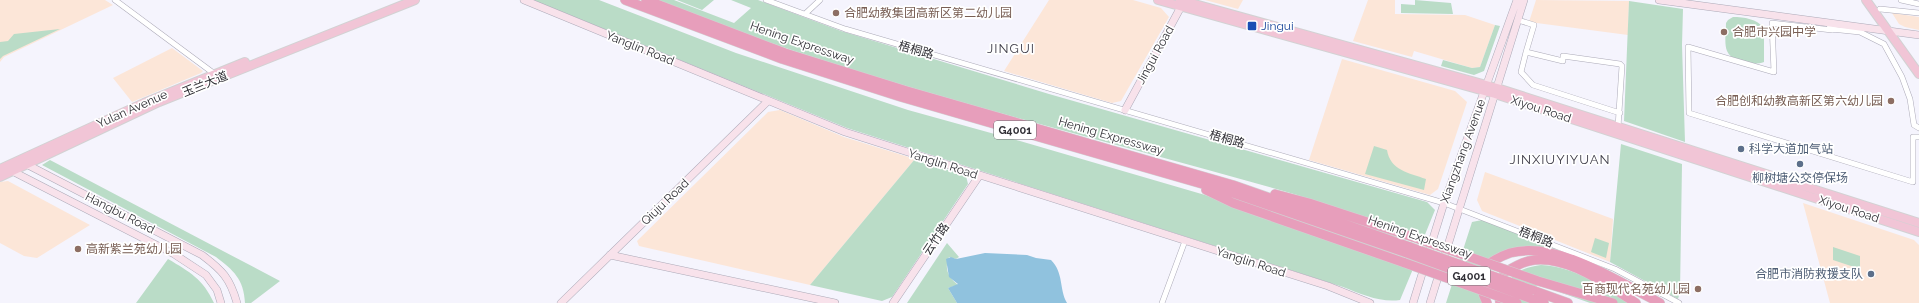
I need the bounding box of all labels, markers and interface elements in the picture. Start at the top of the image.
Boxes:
place label: 合肥幼教集团高新区第二幼儿园 [844,6,1012,20]
marker: 合肥幼教集团高新区第二幼儿园 [831,8,841,18]
street label: Hening Expressway [748,19,856,67]
place label: Jingui [1261,19,1294,33]
marker: Jingui [1246,20,1258,32]
street label: Jingui Road [1133,23,1177,87]
place label: 合肥市兴园中学 [1732,25,1816,39]
marker: 合肥市兴园中学 [1719,27,1729,37]
street label: Yanglin Road [604,28,676,68]
street label: 梧桐路 [897,38,935,62]
district label: JINGUI [987,41,1035,56]
street label: 玉兰大道 [180,69,230,99]
street label: Yulan Avenue [95,87,169,131]
street label: Xiyou Road [1509,93,1573,125]
place label: 合肥创和幼教高新区第六幼儿园 [1715,94,1883,108]
marker: 合肥创和幼教高新区第六幼儿园 [1886,96,1896,106]
street label: Xiangzhang Avenue [1438,97,1488,205]
street label: Hening Expressway [1057,114,1166,158]
road number: G4001 [994,121,1036,139]
street label: 梧桐路 [1208,127,1246,151]
place label: 科学大道加气站 [1749,142,1833,156]
marker: 科学大道加气站 [1736,144,1746,154]
street label: Yanglin Road [906,146,980,182]
district label: JINXIUYIYUAN [1509,152,1611,167]
marker: 柳树塘公交停保场 [1795,159,1805,169]
place label: 柳树塘公交停保场 [1752,171,1848,185]
street label: Qiuju Road [638,176,692,228]
street label: Hangbu Road [83,189,157,237]
street label: Xiyou Road [1817,193,1881,225]
street label: Hening Expressway [1366,213,1474,261]
street label: 云竹路 [920,220,952,258]
street label: 梧桐路 [1517,224,1555,250]
place label: 高新紫兰苑幼儿园 [86,242,182,256]
marker: 高新紫兰苑幼儿园 [73,244,83,254]
street label: Yanglin Road [1214,244,1288,280]
road number: G4001 [1448,267,1490,285]
place label: 合肥市消防救援支队 [1755,267,1863,281]
marker: 合肥市消防救援支队 [1866,269,1876,279]
place label: 百商现代名苑幼儿园 [1582,282,1690,296]
marker: 百商现代名苑幼儿园 [1693,284,1703,294]

